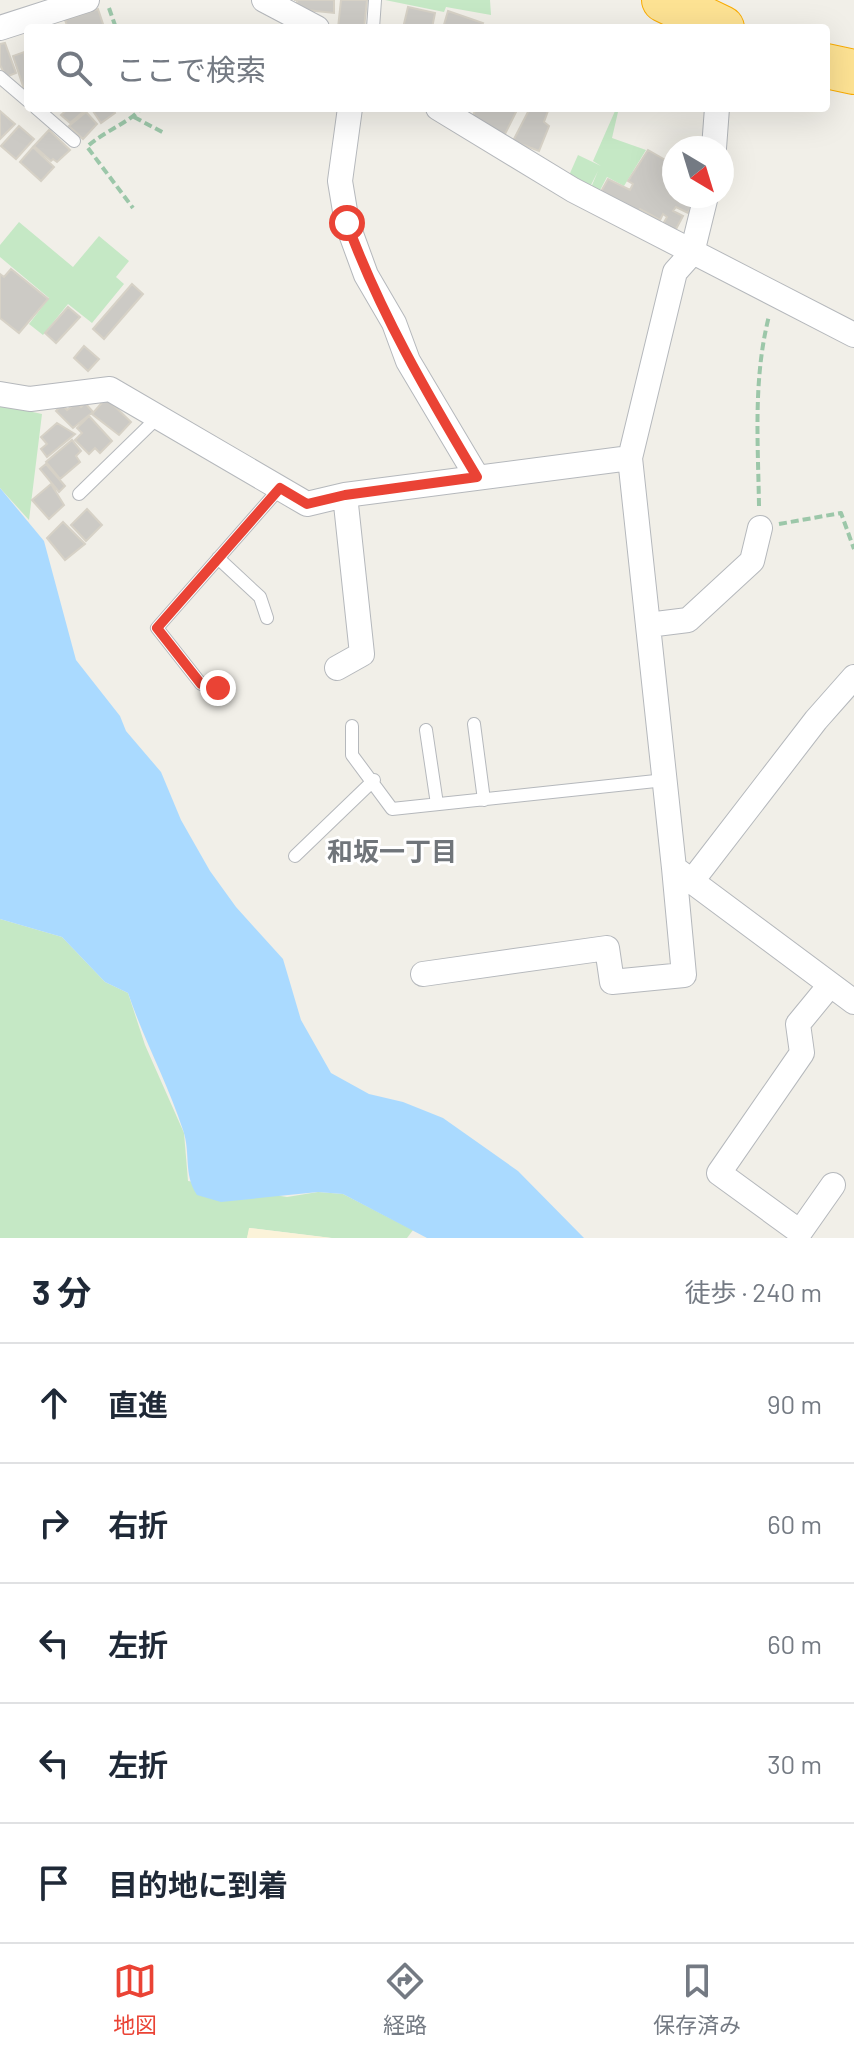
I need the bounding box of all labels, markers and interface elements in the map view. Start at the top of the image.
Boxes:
search box [24,24,830,112]
icon: search [52,46,96,90]
text: ここで検索 [116,51,266,87]
north arrow [662,136,734,208]
route start [329,205,365,241]
route end [200,670,236,706]
district label: 和坂一丁目 [327,835,457,866]
text: 3 分 [32,1271,91,1312]
text: 徒歩 · 240 m [684,1276,822,1307]
icon: ahead [32,1381,76,1425]
text: 直進 [108,1386,168,1422]
text: 90 m [767,1388,822,1419]
icon: right [32,1501,76,1545]
text: 右折 [108,1506,168,1542]
text: 60 m [767,1508,822,1539]
icon: left [32,1621,76,1665]
text: 左折 [108,1626,168,1662]
text: 60 m [767,1628,822,1659]
icon: left [32,1741,76,1785]
text: 左折 [108,1746,168,1782]
text: 30 m [767,1748,822,1779]
icon: arrive [32,1861,76,1905]
text: 目的地に到着 [108,1866,288,1902]
tab: 地図 [113,1959,157,2039]
tab: 経路 [383,1959,427,2039]
tab: 保存済み [653,1959,741,2039]

